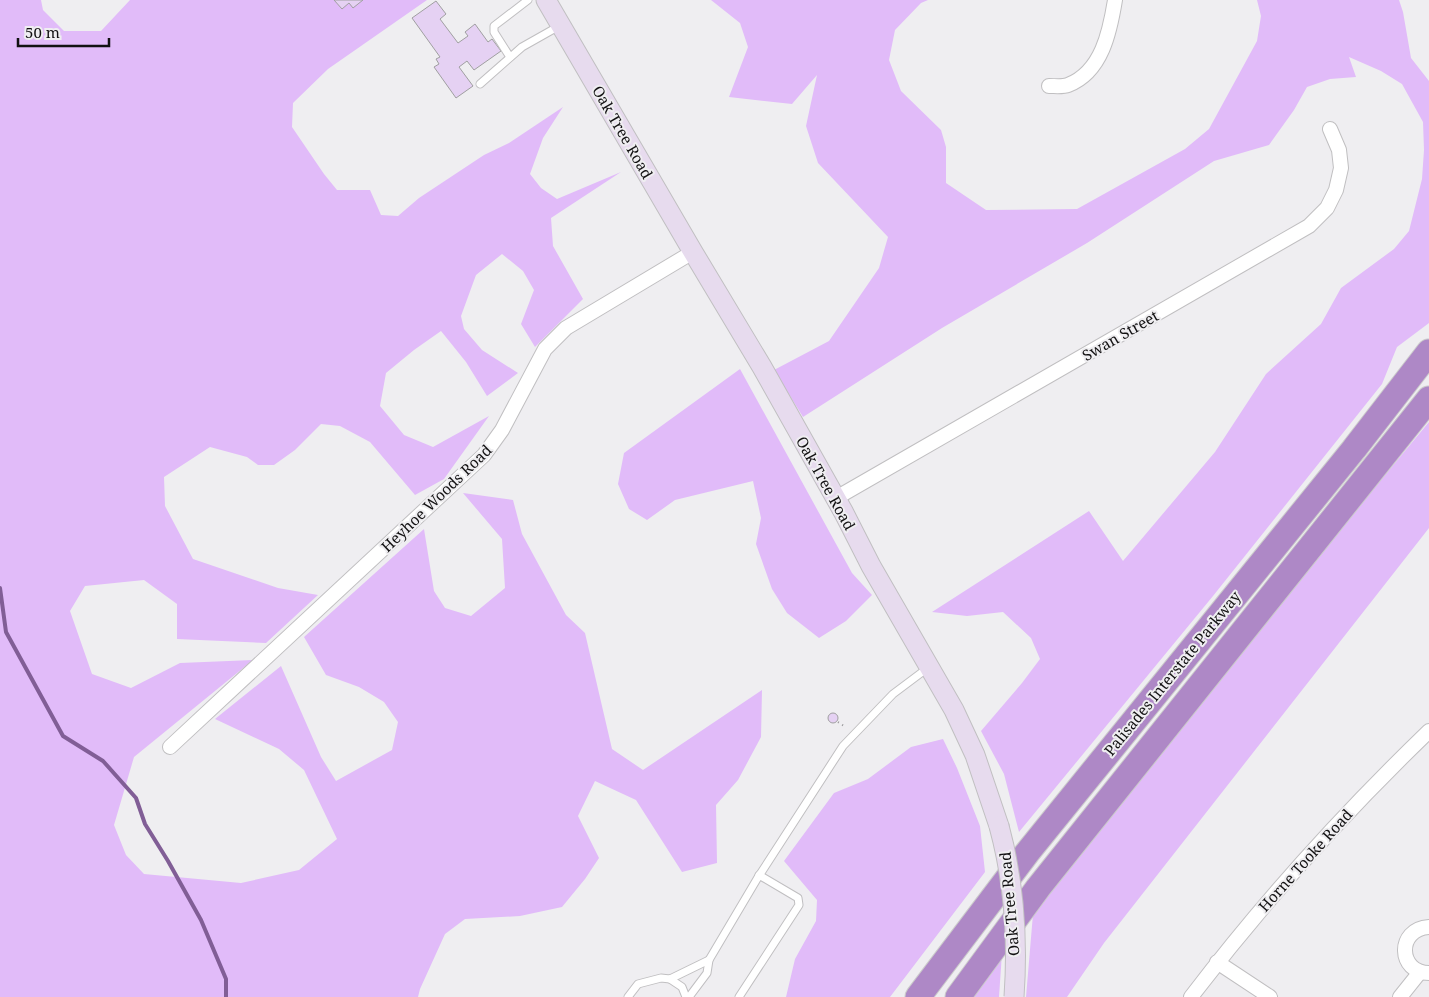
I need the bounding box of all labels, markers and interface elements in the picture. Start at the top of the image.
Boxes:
scale bar [18,15,109,47]
text: 50 m [25,22,60,42]
street label: Oak Tree Road [588,82,658,182]
street label: Swan Street [1078,305,1162,365]
street label: Oak Tree Road [792,432,860,534]
street label: Heyhoe Woods Road [376,440,496,556]
street label: Palisades Interstate Parkway [1099,586,1245,759]
street label: Horne Tooke Road [1254,804,1356,916]
street label: Oak Tree Road [994,851,1024,957]

